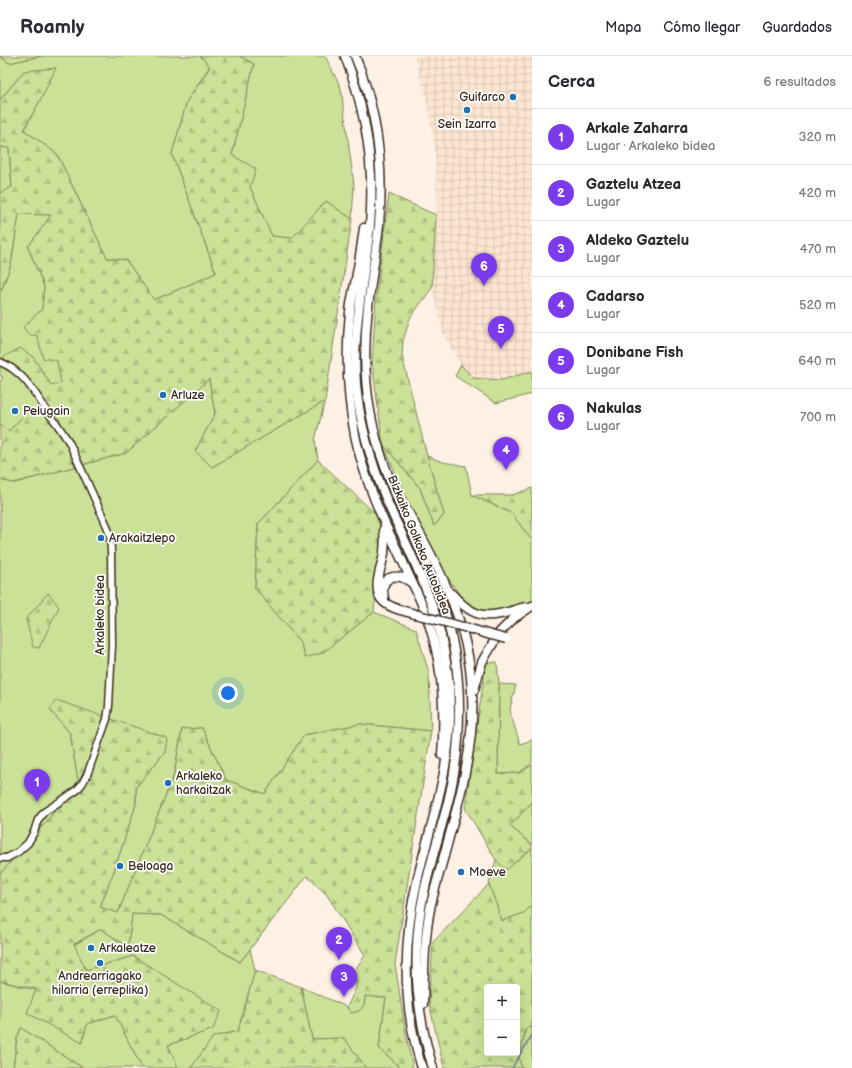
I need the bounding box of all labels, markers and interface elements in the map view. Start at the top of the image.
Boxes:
text: Roamly [20,16,84,39]
text: Mapa [605,19,641,36]
text: Cómo llegar [663,19,740,36]
text: Guardados [762,19,832,36]
text: Cerca [548,72,595,92]
text: 6 resultados [764,74,836,90]
place label: Guifarco [459,90,505,105]
marker: Guifarco [508,92,518,102]
marker: Sein Izarra [462,105,472,115]
place label: Sein Izarra [438,117,496,132]
text: Arkale Zaharra [586,119,688,138]
text: 1 [558,129,564,145]
text: 320 m [798,129,836,145]
text: Lugar · Arkaleko bidea [586,138,715,154]
text: Gaztelu Atzea [586,175,681,194]
text: 2 [557,185,565,201]
text: 420 m [798,185,836,201]
text: Lugar [586,194,620,210]
text: Aldeko Gaztelu [586,231,689,250]
text: 3 [557,241,565,257]
text: 470 m [800,241,836,257]
text: Lugar [586,250,620,266]
pin: 6 [471,253,497,286]
text: Cadarso [586,287,645,306]
text: 4 [557,297,565,313]
text: 520 m [799,297,836,313]
text: Lugar [586,306,620,322]
pin: 5 [488,316,514,349]
text: Donibane Fish [586,343,683,362]
text: 5 [557,353,565,369]
text: 640 m [798,353,836,369]
text: Lugar [586,362,620,378]
place label: Arluze [171,388,205,403]
marker: Arluze [158,390,168,400]
text: Nakulas [586,399,642,418]
place label: Pelugain [23,404,70,419]
marker: Pelugain [10,406,20,416]
text: 6 [557,409,565,425]
text: 700 m [800,409,836,425]
text: Lugar [586,418,620,434]
pin: 4 [493,437,519,470]
street label: Bizkaiko Golkoko Autobidea [384,473,454,617]
place label: Arakaitzlepo [109,531,176,546]
marker: Arakaitzlepo [96,533,106,543]
street label: Arkaleko bidea [93,575,108,655]
your location [218,683,238,703]
pin: 1 [24,769,50,802]
place label: Arkaleko harkaitzak [176,769,231,798]
marker: Arkaleko harkaitzak [163,778,173,788]
place label: Beloaga [128,859,173,874]
marker: Beloaga [115,861,125,871]
place label: Moeve [469,865,506,880]
marker: Moeve [456,867,466,877]
pin: 2 [326,927,352,960]
place label: Arkaleatze [99,941,156,956]
marker: Arkaleatze [86,943,96,953]
marker: Andrearriagako hilarria (erreplika) [95,958,105,968]
pin: 3 [331,964,357,997]
place label: Andrearriagako hilarria (erreplika) [52,969,148,998]
map controls [484,984,520,1056]
button: + [484,984,520,1020]
button: − [484,1020,520,1056]

